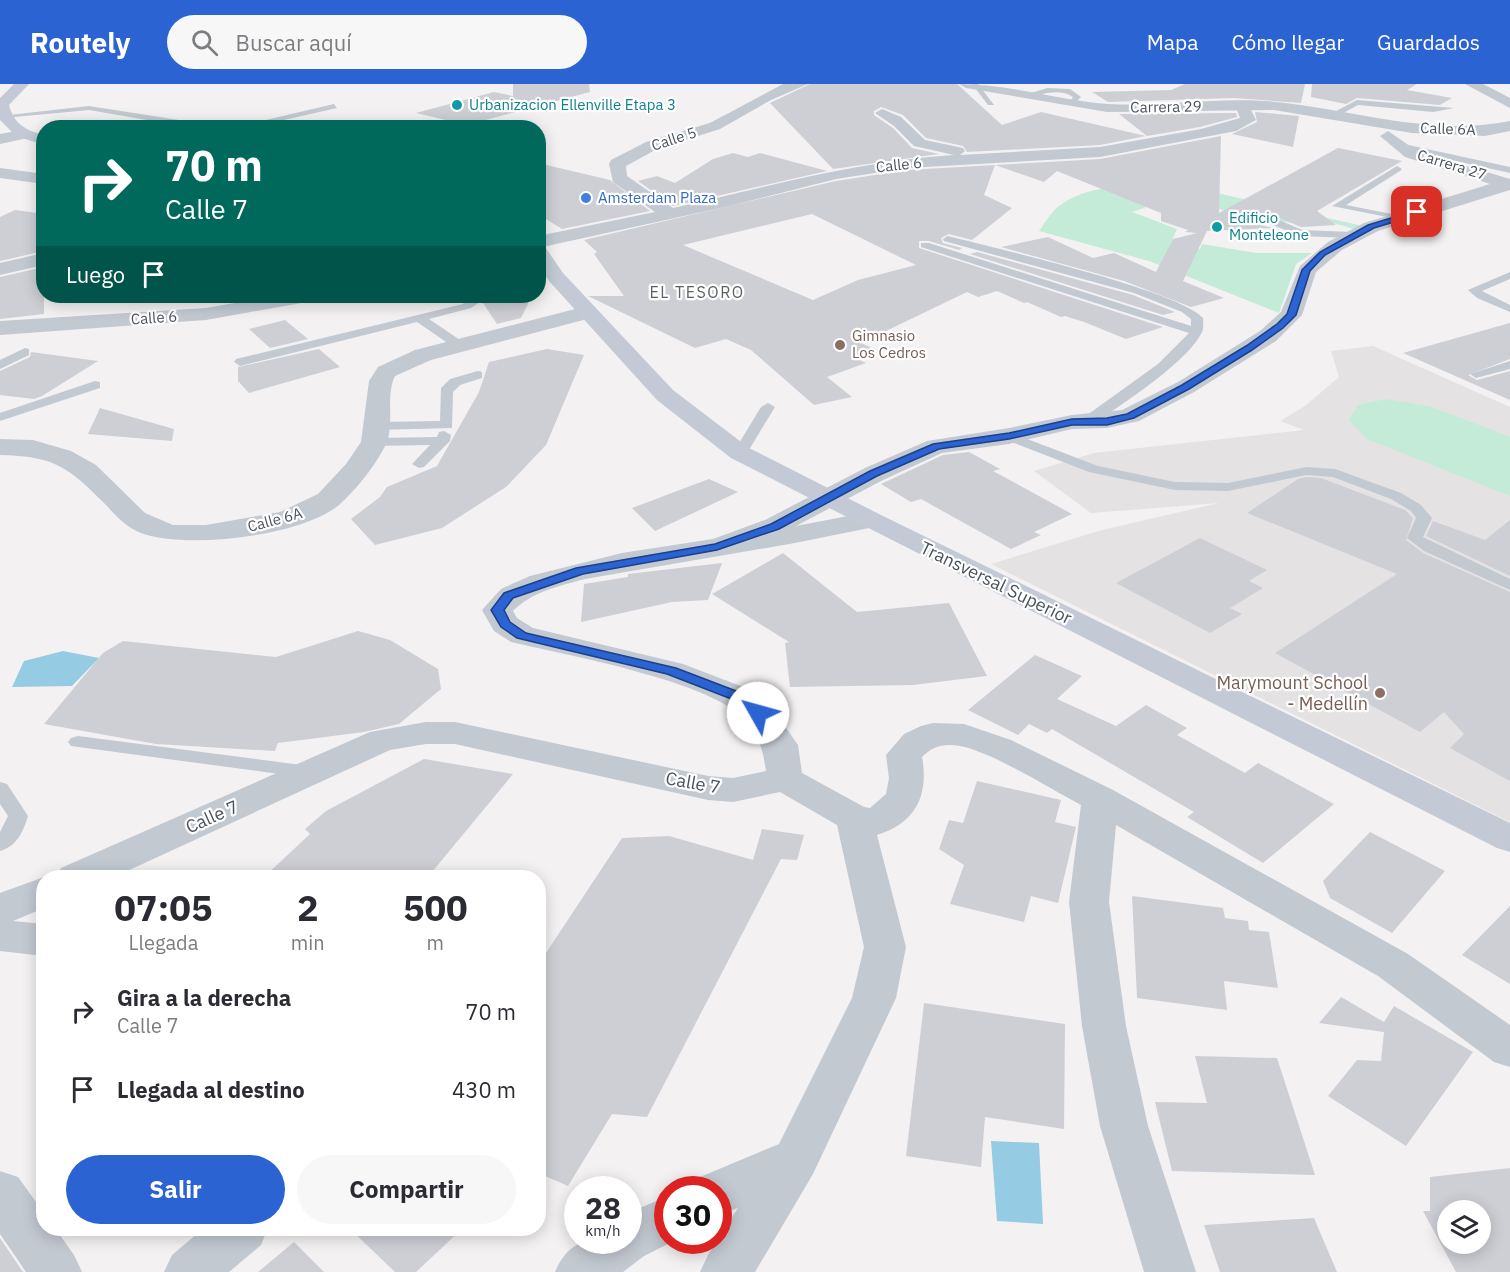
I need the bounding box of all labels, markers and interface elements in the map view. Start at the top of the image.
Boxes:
search box [167,15,587,69]
text: Routely [30,24,131,61]
icon: search [188,26,221,59]
text: Buscar aquí [236,28,352,57]
text: Mapa [1147,28,1198,56]
text: Cómo llegar [1231,28,1344,56]
text: Guardados [1377,28,1480,56]
place label: Urbanizacion Ellenville Etapa 3 [469,95,676,114]
street label: Carrera 29 [1130,96,1202,117]
marker: Urbanizacion Ellenville Etapa 3 [450,98,464,112]
street label: Calle 6A [1420,118,1477,139]
street label: Calle 5 [649,122,699,155]
text: 70 m [165,138,263,193]
icon: right [66,144,144,222]
street label: Carrera 27 [1415,145,1489,184]
street label: Calle 6 [875,153,923,176]
pin [1391,186,1442,237]
place label: Amsterdam Plaza [598,188,716,207]
text: Calle 7 [165,191,248,226]
marker: Amsterdam Plaza [579,191,593,205]
icon: arrive [1400,195,1433,228]
place label: Edificio Monteleone [1229,208,1309,244]
marker: Edificio Monteleone [1210,220,1224,234]
icon: arrive [137,258,170,291]
text: Luego [66,260,125,289]
district label: EL TESORO [649,282,745,302]
street label: Calle 6 [130,306,178,329]
place label: Gimnasio Los Cedros [852,326,926,362]
marker: Gimnasio Los Cedros [833,338,847,352]
street label: Calle 6A [245,503,305,536]
street label: Transversal Superior [917,536,1076,629]
place label: Marymount School - Medellín [1216,671,1368,715]
position arrow [726,681,790,745]
marker: Marymount School - Medellín [1373,686,1387,700]
street label: Calle 7 [664,766,722,799]
street label: Calle 7 [182,795,242,838]
text: 07:05 [114,884,213,931]
text: 2 [297,884,319,931]
text: 500 [403,884,468,931]
text: Llegada [128,929,198,956]
text: min [291,929,325,956]
text: m [427,929,444,956]
text: Gira a la derecha [117,983,291,1012]
icon: right [66,995,99,1028]
text: 70 m [465,997,516,1026]
text: Calle 7 [117,1012,179,1039]
icon: arrive [66,1073,99,1106]
text: Llegada al destino [117,1075,305,1104]
text: 430 m [452,1075,516,1104]
button: Salir [66,1155,285,1224]
button: Compartir [297,1155,516,1224]
speed limit sign: 30 [654,1176,732,1254]
text: 28 [585,1188,621,1227]
map controls [1437,1200,1491,1254]
button: layers [1437,1200,1491,1254]
text: km/h [585,1221,621,1240]

